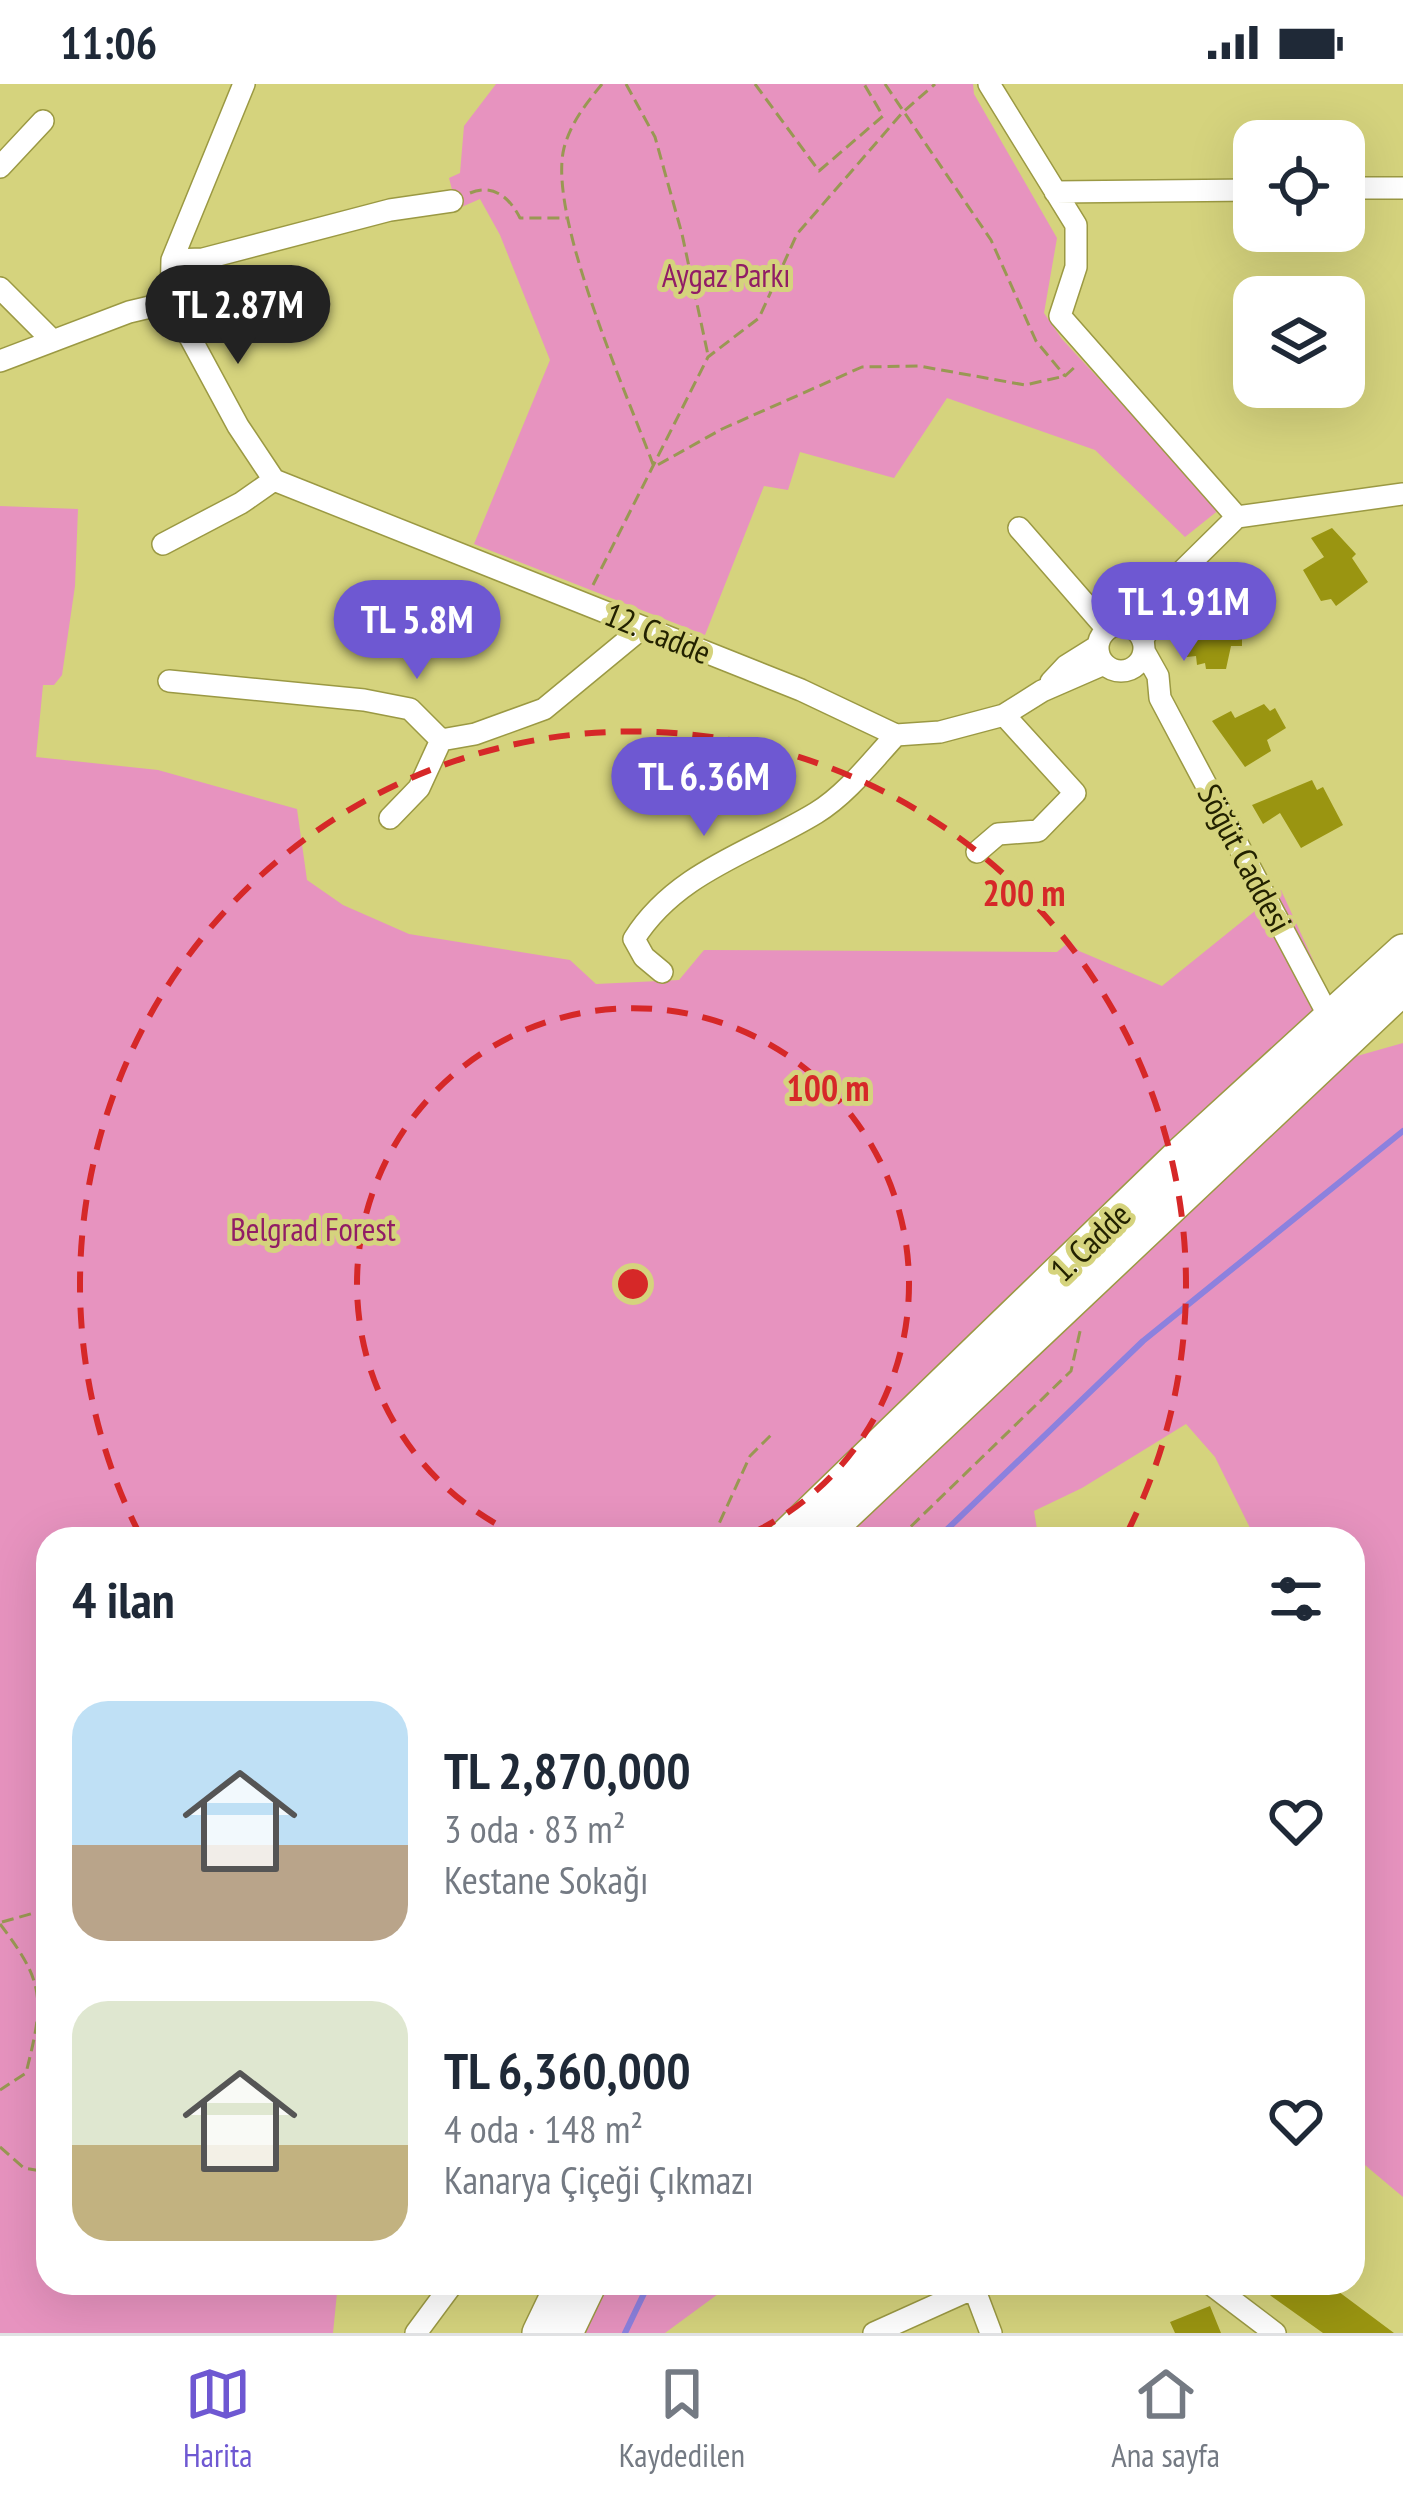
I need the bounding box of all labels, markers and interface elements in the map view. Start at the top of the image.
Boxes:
text: 11:06 [60,13,157,71]
map controls [1233,120,1365,408]
button: locate [1233,120,1365,252]
park label: Aygaz Parkı [662,253,790,296]
pin: TL 2.87M [114,265,362,367]
button: layers [1233,276,1365,408]
text: TL 2.87M [172,278,304,329]
pin: TL 1.91M [1060,562,1308,664]
text: TL 1.91M [1118,575,1250,626]
pin: TL 5.8M [306,580,528,682]
street label: 12. Cadde [599,592,717,673]
text: TL 5.8M [361,593,473,644]
pin: TL 6.36M [580,737,828,839]
text: TL 6.36M [638,750,770,801]
street label: Söğüt Caddesi [1189,776,1302,939]
text: 200 m [983,869,1065,916]
text: 100 m [787,1064,869,1111]
street label: 1. Cadde [1040,1193,1139,1290]
park label: Belgrad Forest [230,1207,396,1250]
centre of rings [612,1263,654,1305]
text: 4 ilan [72,1566,175,1632]
icon: filters [1263,1566,1329,1632]
text: TL 2,870,000 [444,1737,691,1803]
icon: home [168,1749,312,1893]
icon: heart [1263,1788,1329,1854]
text: 3 oda · 83 m² [444,1803,626,1854]
text: Kestane Sokağı [444,1854,648,1905]
text: TL 6,360,000 [444,2037,691,2103]
icon: home [168,2049,312,2193]
icon: heart [1263,2088,1329,2154]
text: 4 oda · 148 m² [444,2103,643,2154]
text: Kanarya Çiçeği Çıkmazı [444,2154,754,2205]
tab: Harita [183,2361,252,2476]
tab: Kaydedilen [619,2361,745,2476]
tab: Ana sayfa [1111,2361,1220,2476]

